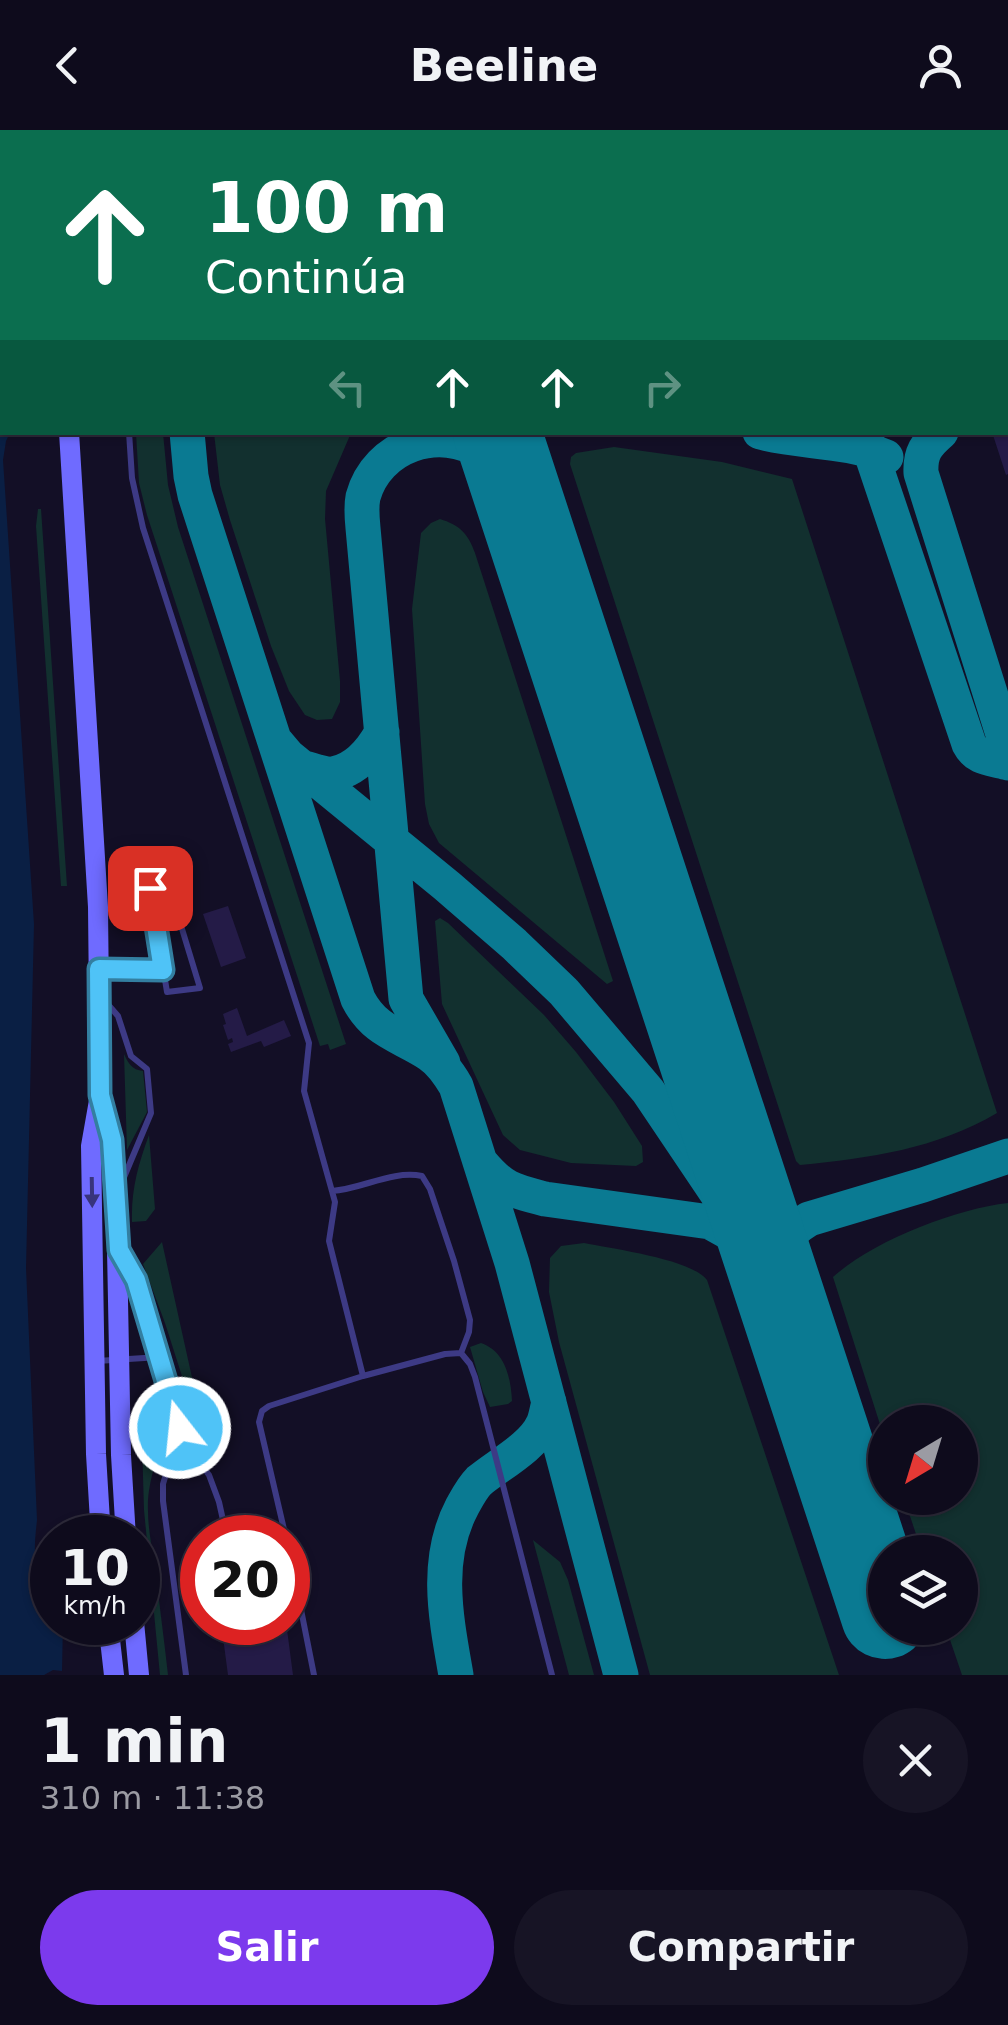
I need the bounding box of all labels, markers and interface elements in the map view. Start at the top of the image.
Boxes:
icon: back [40,38,95,93]
icon: person [913,38,968,93]
text: Beeline [410,39,598,92]
text: 100 m [205,167,448,249]
icon: ahead [40,170,170,300]
text: Continúa [205,251,407,304]
icon: left [320,360,375,415]
icon: ahead [425,360,480,415]
icon: ahead [530,360,585,415]
icon: right [635,360,690,415]
pin [108,846,193,931]
icon: arrive [123,861,178,916]
one-way arrow [84,1176,100,1208]
position arrow [128,1376,232,1480]
north arrow [868,1405,978,1515]
map controls [868,1405,978,1645]
speed limit sign: 20 [180,1515,310,1645]
button: layers [868,1535,978,1645]
text: 10 [60,1539,130,1597]
text: km/h [63,1591,127,1620]
text: 1 min [40,1706,228,1776]
button: close [863,1708,968,1813]
text: 310 m · 11:38 [40,1779,265,1817]
button: Salir [40,1890,494,2005]
button: Compartir [514,1890,968,2005]

